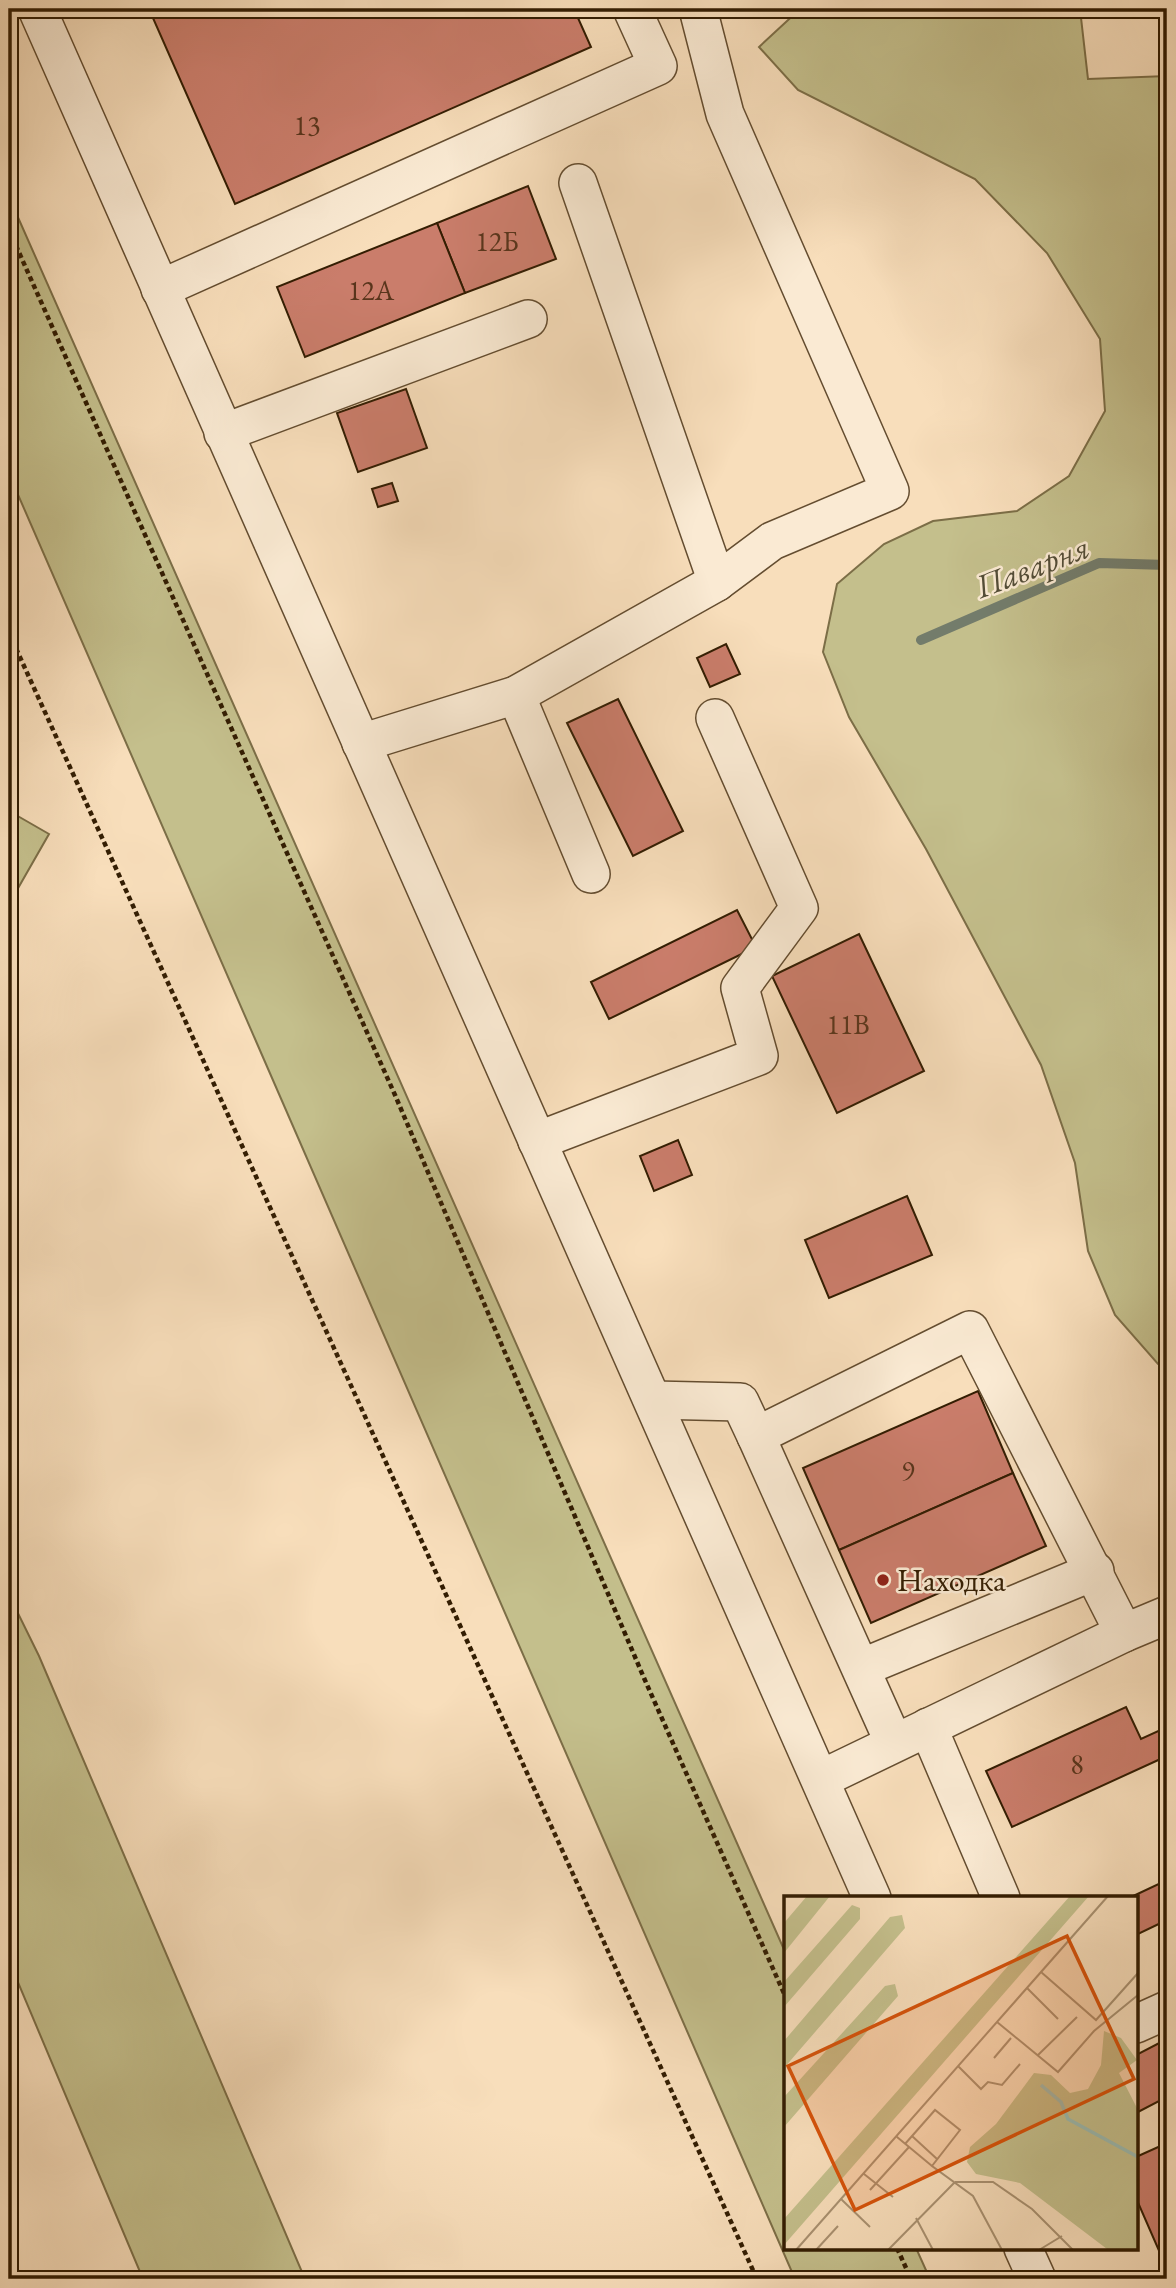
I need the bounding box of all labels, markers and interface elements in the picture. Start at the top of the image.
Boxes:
house number: 13 [294,107,320,143]
house number: 12Б [475,223,519,259]
house number: 12А [348,272,395,308]
water label: Паварня [968,525,1095,608]
house number: 11В [826,1006,870,1042]
house number: 9 [901,1452,915,1488]
place label: Находка [897,1559,1006,1601]
marker: Находка [875,1572,891,1588]
house number: 8 [1070,1746,1084,1782]
inset map [784,1896,1138,2250]

